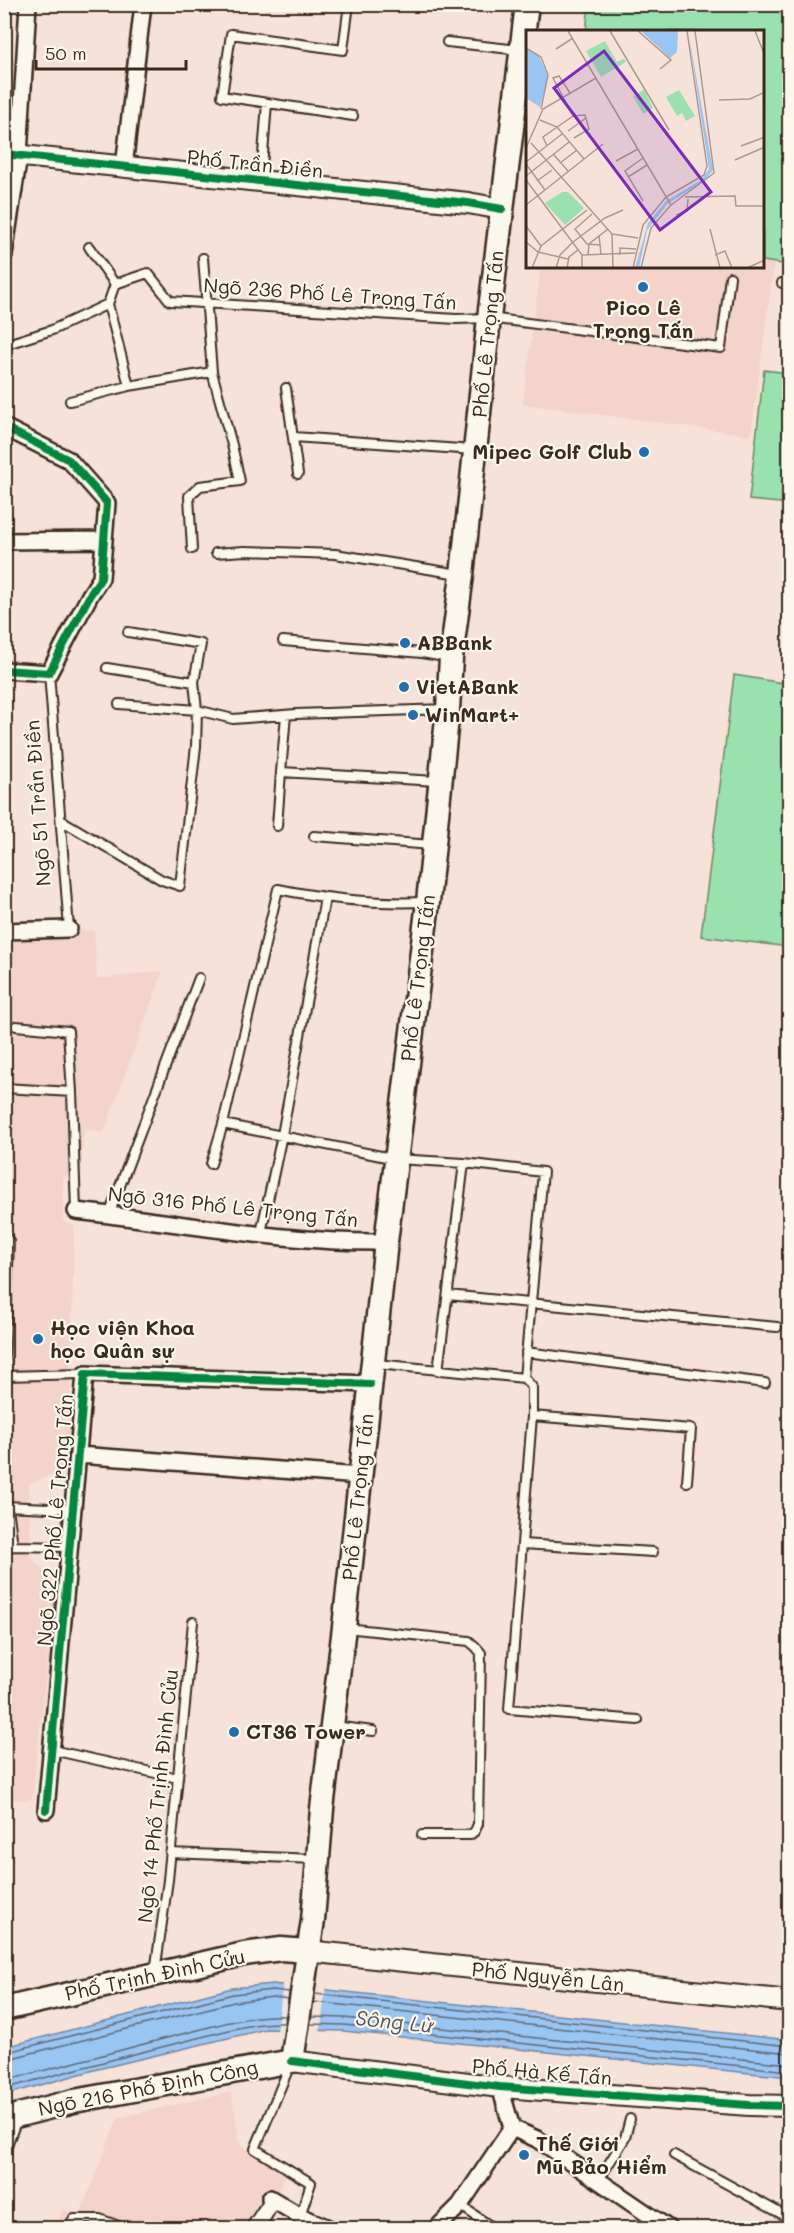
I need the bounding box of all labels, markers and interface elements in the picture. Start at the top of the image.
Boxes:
inset map [526,30,764,268]
scale bar [36,33,186,71]
text: 50 m [45,41,87,65]
street label: Phố Trần Điền [186,143,325,183]
street label: Phố Lê Trọng Tấn [465,249,509,419]
street label: Ngõ 236 Phố Lê Trọng Tấn [203,271,458,315]
marker: Pico Lê Trọng Tấn [636,280,650,294]
place label: Pico Lê Trọng Tấn [593,294,693,343]
place label: Mipec Golf Club [472,438,632,464]
marker: Mipec Golf Club [637,445,651,459]
place label: ABBank [417,629,492,655]
marker: ABBank [398,636,412,650]
place label: VietABank [416,673,519,699]
marker: VietABank [397,680,411,694]
place label: WinMart+ [425,701,519,727]
marker: WinMart+ [406,708,420,722]
street label: Ngõ 51 Trần Điền [18,719,56,887]
street label: Phố Lê Trọng Tấn [394,893,440,1063]
street label: Ngõ 316 Phố Lê Trọng Tấn [107,1180,360,1232]
place label: Học viện Khoa học Quân sự [50,1314,195,1363]
marker: Học viện Khoa học Quân sự [31,1332,45,1346]
street label: Ngõ 322 Phố Lê Trọng Tấn [30,1393,78,1647]
street label: Phố Lê Trọng Tấn [335,1412,379,1582]
street label: Ngõ 14 Phố Trịnh Đình Cửu [131,1668,183,1924]
place label: CT36 Tower [246,1718,366,1744]
marker: CT36 Tower [227,1725,241,1739]
street label: Phố Trịnh Đình Cửu [62,1942,247,2006]
street label: Phố Nguyễn Lân [470,1955,626,1997]
water label: Sông Lừ [354,2003,436,2038]
street label: Phố Hà Kế Tấn [471,2052,613,2090]
street label: Ngõ 216 Phố Định Công [36,2053,260,2121]
place label: Thế Giới Mũ Bảo Hiểm [536,2130,667,2179]
marker: Thế Giới Mũ Bảo Hiểm [517,2148,531,2162]

